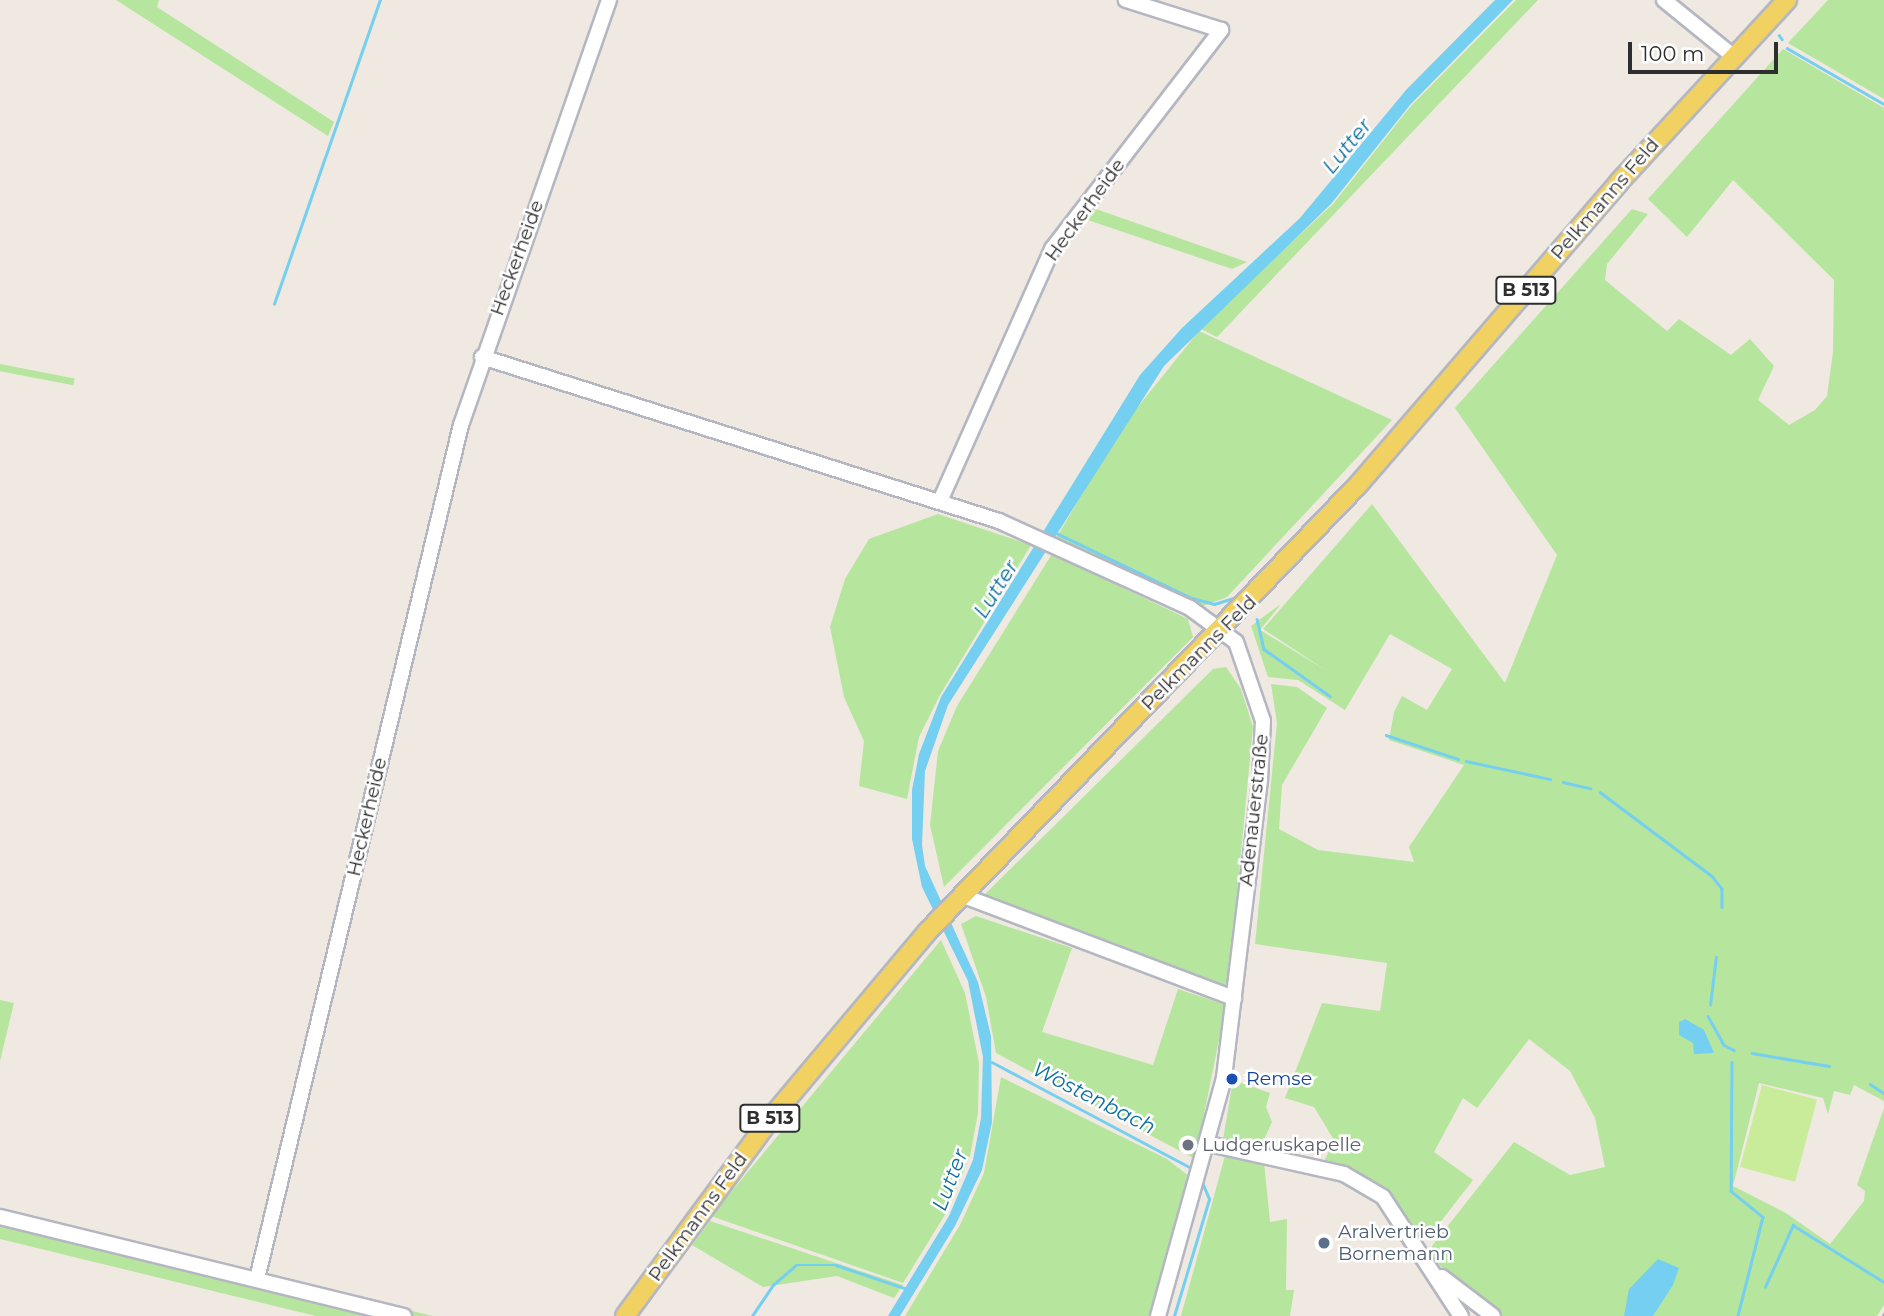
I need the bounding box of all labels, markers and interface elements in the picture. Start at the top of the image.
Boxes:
scale bar [1632,28,1783,72]
text: 100 m [1641,41,1704,66]
water label: Lutter [1317,113,1377,179]
street label: Pelkmanns Feld [1546,134,1664,264]
street label: Heckerheide [1040,154,1130,266]
street label: Heckerheide [486,197,548,319]
road number: B 513 [1494,276,1558,304]
water label: Lutter [968,555,1024,623]
street label: Pelkmanns Feld [1137,591,1261,715]
street label: Adenauerstraße [1235,733,1273,887]
street label: Heckerheide [342,755,392,879]
water label: Wöstenbach [1028,1056,1160,1140]
place label: Remse [1246,1068,1312,1090]
marker: Remse [1224,1071,1240,1087]
road number: B 513 [738,1104,802,1133]
place label: Ludgeruskapelle [1202,1134,1361,1156]
marker: Ludgeruskapelle [1180,1137,1196,1153]
water label: Lutter [927,1146,973,1214]
street label: Pelkmanns Feld [644,1148,752,1286]
place label: Aralvertrieb Bornemann [1338,1221,1453,1265]
marker: Aralvertrieb Bornemann [1316,1235,1332,1251]

